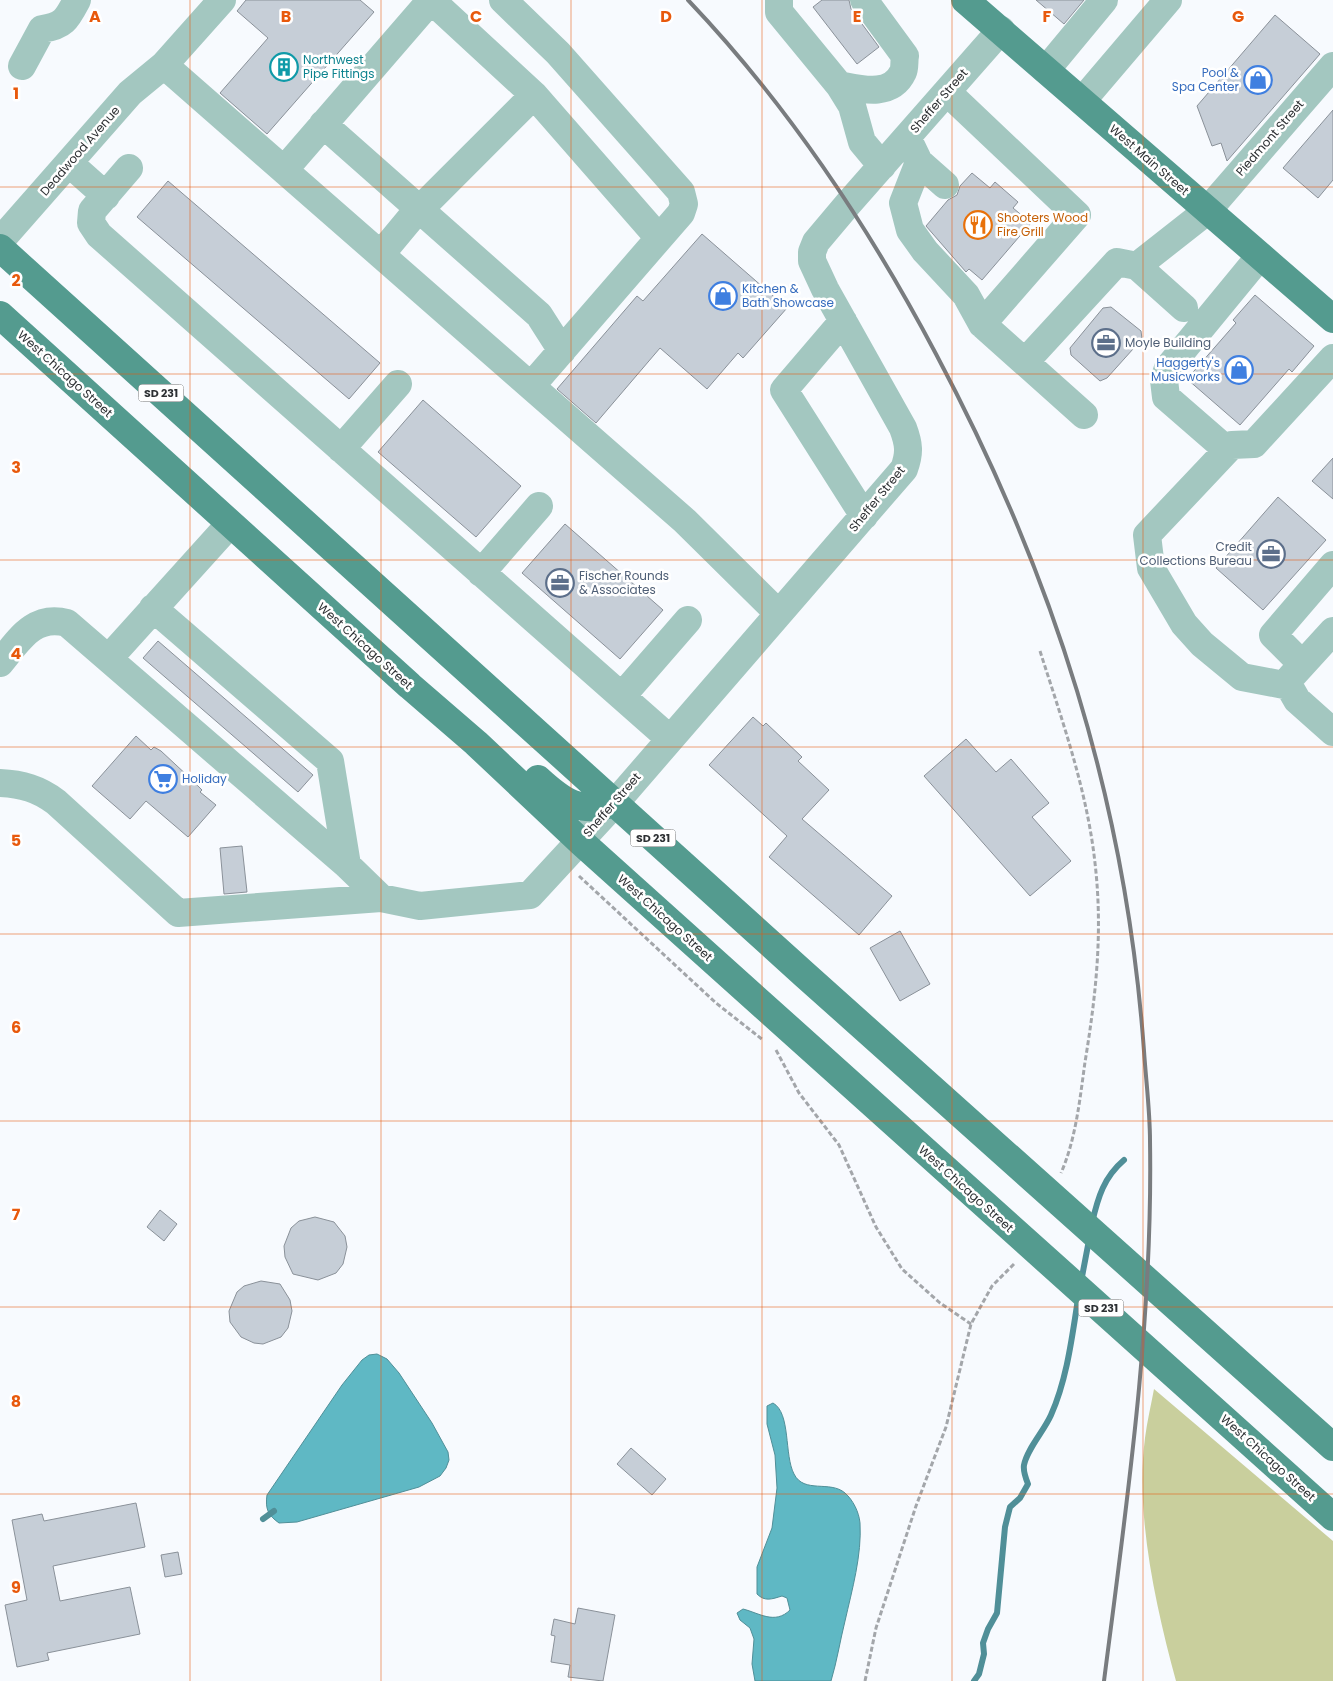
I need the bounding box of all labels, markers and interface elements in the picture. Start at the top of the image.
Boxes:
text: A [89,5,101,28]
text: B [281,5,291,28]
text: C [470,5,482,28]
text: D [660,5,672,28]
text: E [853,5,861,28]
text: F [1043,5,1052,28]
text: G [1232,5,1244,28]
place label: Northwest Pipe Fittings [303,51,374,82]
building icon: Northwest Pipe Fittings [269,52,299,82]
place label: Pool & Spa Center [1172,64,1240,95]
street label: Sheffer Street [906,65,971,137]
shop icon: Pool & Spa Center [1243,65,1273,95]
text: 1 [13,82,19,105]
street label: Piedmont Street [1232,96,1307,179]
street label: Deadwood Avenue [36,102,123,199]
street label: West Main Street [1106,120,1193,199]
place label: Shooters Wood Fire Grill [997,209,1088,240]
restaurant icon: Shooters Wood Fire Grill [963,210,993,240]
text: 2 [11,269,21,292]
place label: Kitchen & Bath Showcase [742,280,834,311]
shop icon: Kitchen & Bath Showcase [708,281,738,311]
street label: West Chicago Street [14,326,117,421]
office icon: Moyle Building [1091,328,1121,358]
place label: Moyle Building [1125,334,1211,351]
place label: Haggerty's Musicworks [1151,354,1220,385]
shop icon: Haggerty's Musicworks [1224,355,1254,385]
road number: SD 231 [138,384,184,402]
text: 3 [11,456,21,479]
street label: Sheffer Street [845,462,908,535]
place label: Credit Collections Bureau [1140,538,1252,569]
office icon: Credit Collections Bureau [1256,539,1286,569]
place label: Fischer Rounds & Associates [579,567,669,598]
office icon: Fischer Rounds & Associates [545,568,575,598]
street label: West Chicago Street [314,598,417,693]
text: 4 [11,642,22,665]
supermarket icon: Holiday [148,764,178,794]
street label: Sheffer Street [579,769,644,841]
place label: Holiday [182,770,227,787]
text: 5 [11,829,21,852]
road number: SD 231 [630,830,676,846]
street label: West Chicago Street [614,870,717,965]
text: 6 [11,1016,21,1039]
street label: West Chicago Street [915,1141,1018,1236]
text: 7 [12,1203,21,1226]
road number: SD 231 [1078,1300,1124,1316]
text: 8 [11,1390,21,1413]
street label: West Chicago Street [1217,1410,1320,1505]
text: 9 [11,1576,21,1599]

